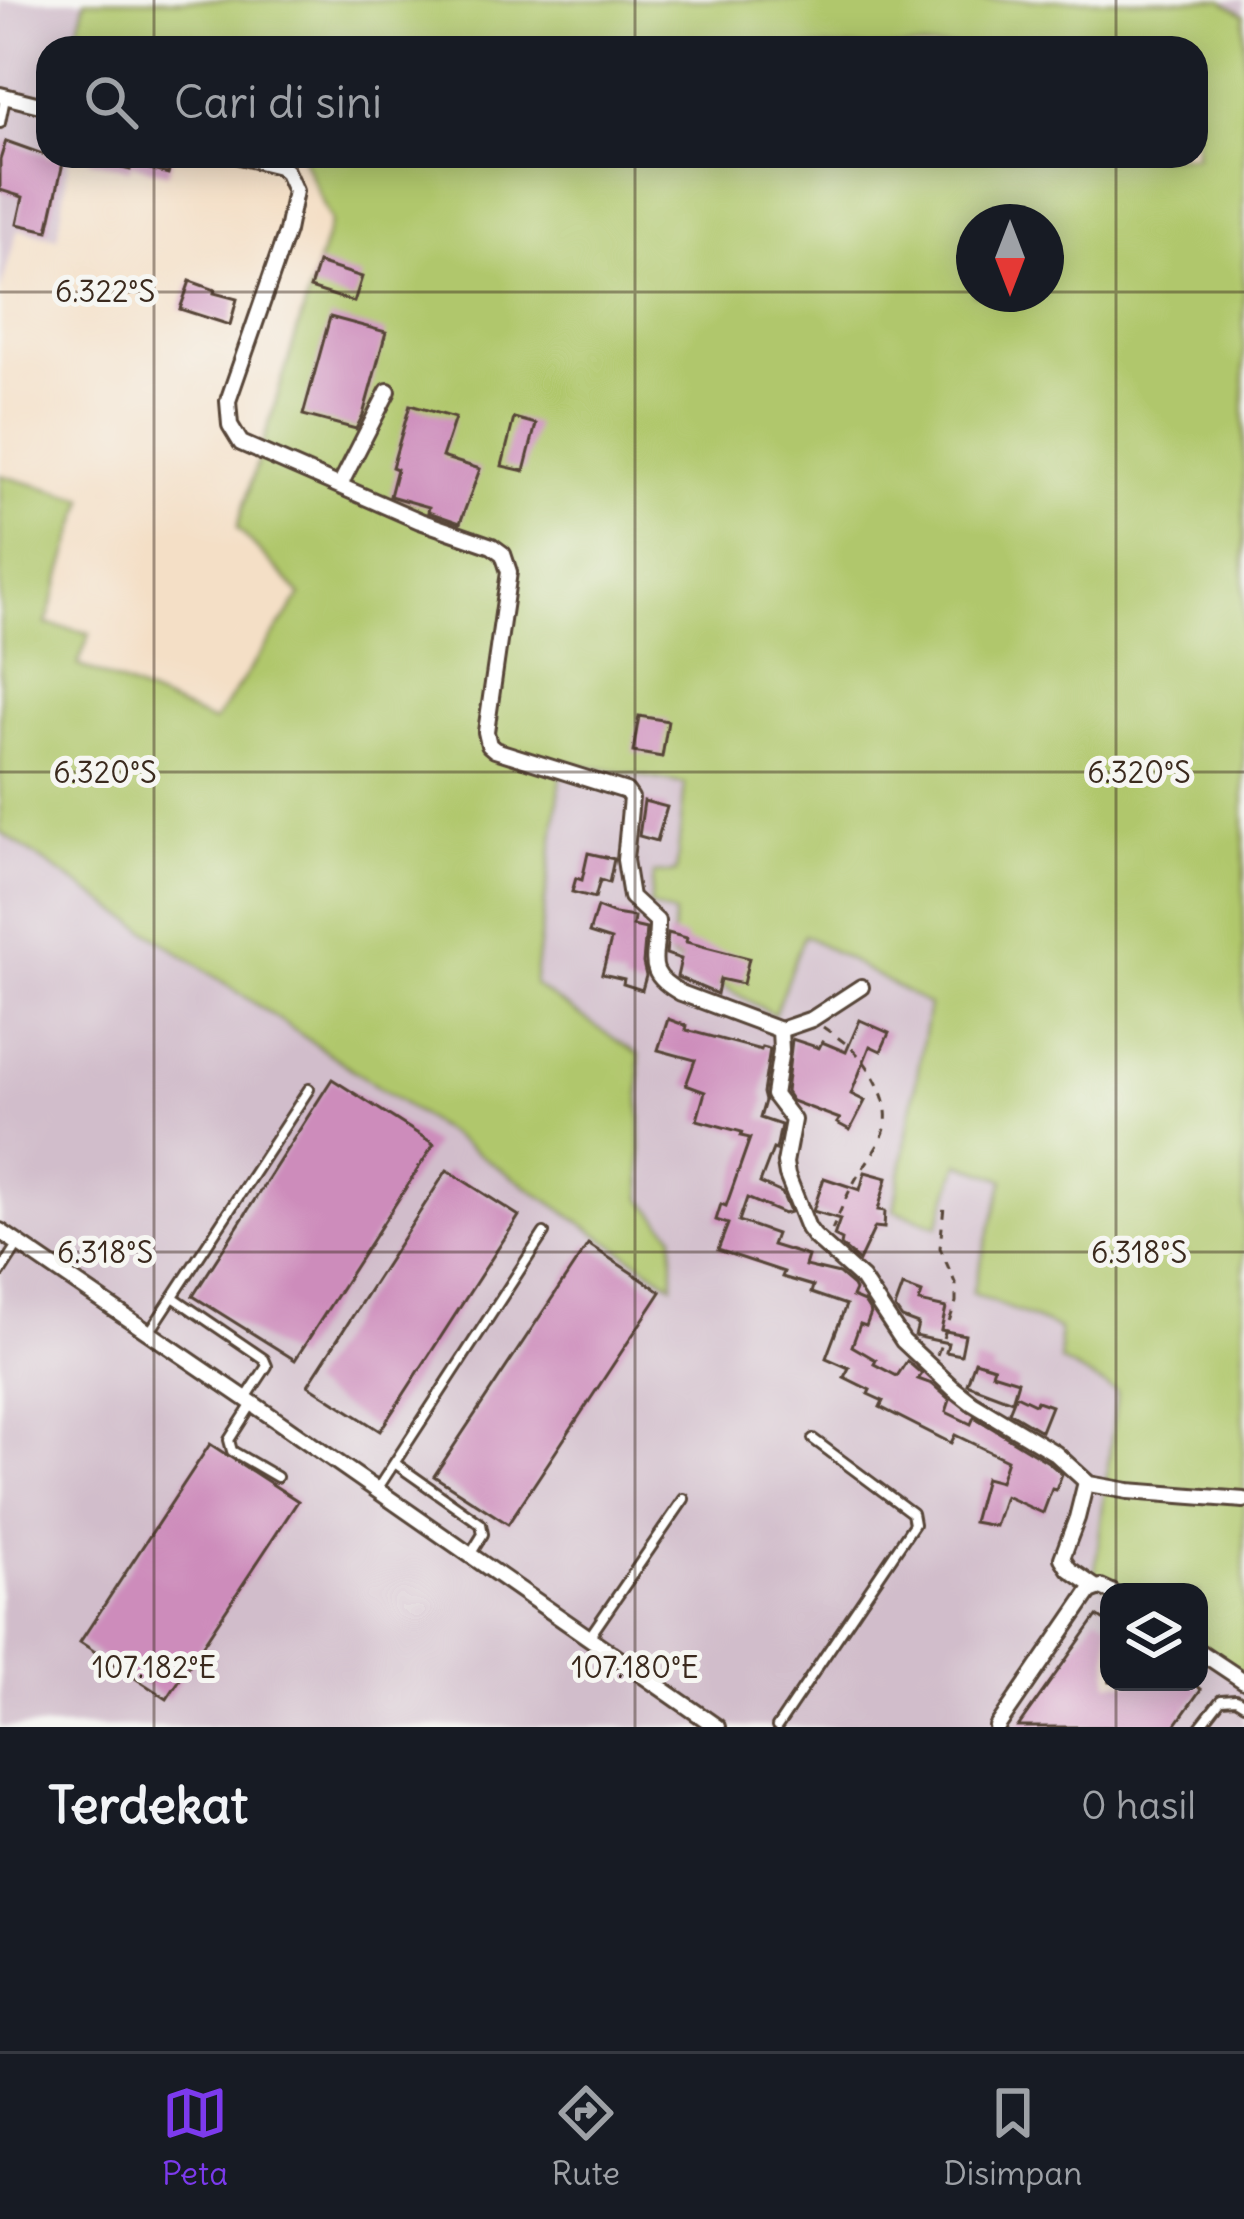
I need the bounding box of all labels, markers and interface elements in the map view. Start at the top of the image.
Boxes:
search box [36,36,1208,168]
icon: search [78,69,144,135]
text: Cari di sini [174,74,382,130]
north arrow [956,204,1064,312]
text: 6.322°S [55,272,155,310]
text: 6.320°S [53,753,157,791]
text: 6.320°S [1087,753,1191,791]
text: 6.318°S [57,1233,153,1271]
text: 6.318°S [1091,1233,1187,1271]
map controls [1100,1583,1208,1691]
button: layers [1100,1583,1208,1691]
text: 107.182°E [92,1648,216,1686]
text: 107.180°E [571,1648,699,1686]
text: Terdekat [48,1773,248,1837]
text: 0 hasil [1081,1781,1196,1830]
tab: Peta [162,2080,228,2194]
tab: Rute [551,2080,620,2194]
tab: Disimpan [943,2080,1082,2194]

